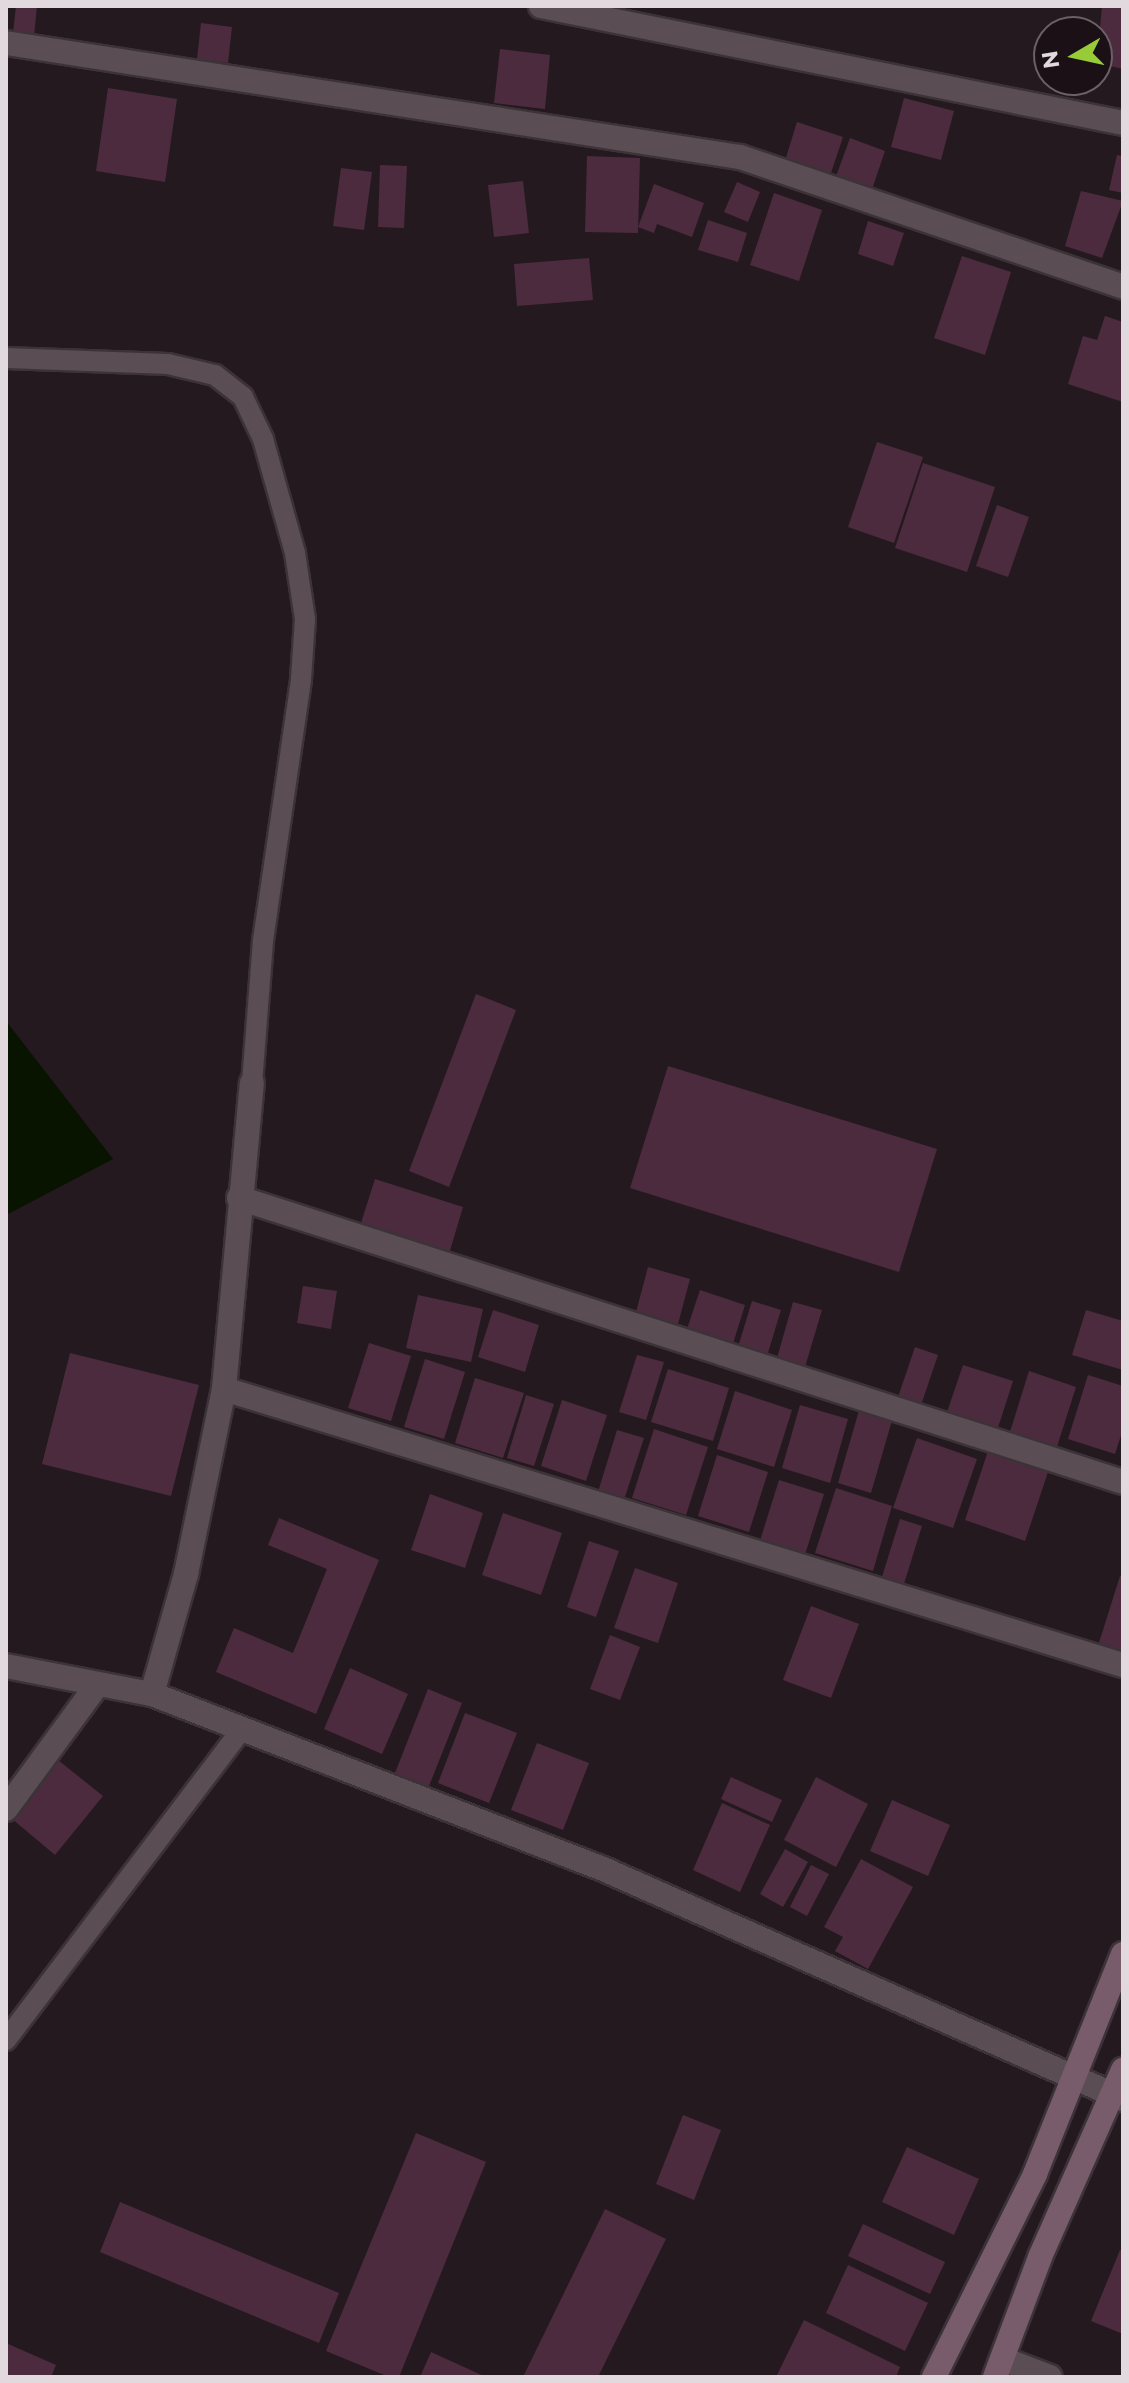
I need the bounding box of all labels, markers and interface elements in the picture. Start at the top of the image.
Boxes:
north arrow [1033,16,1113,96]
text: N [1036,49,1066,70]

